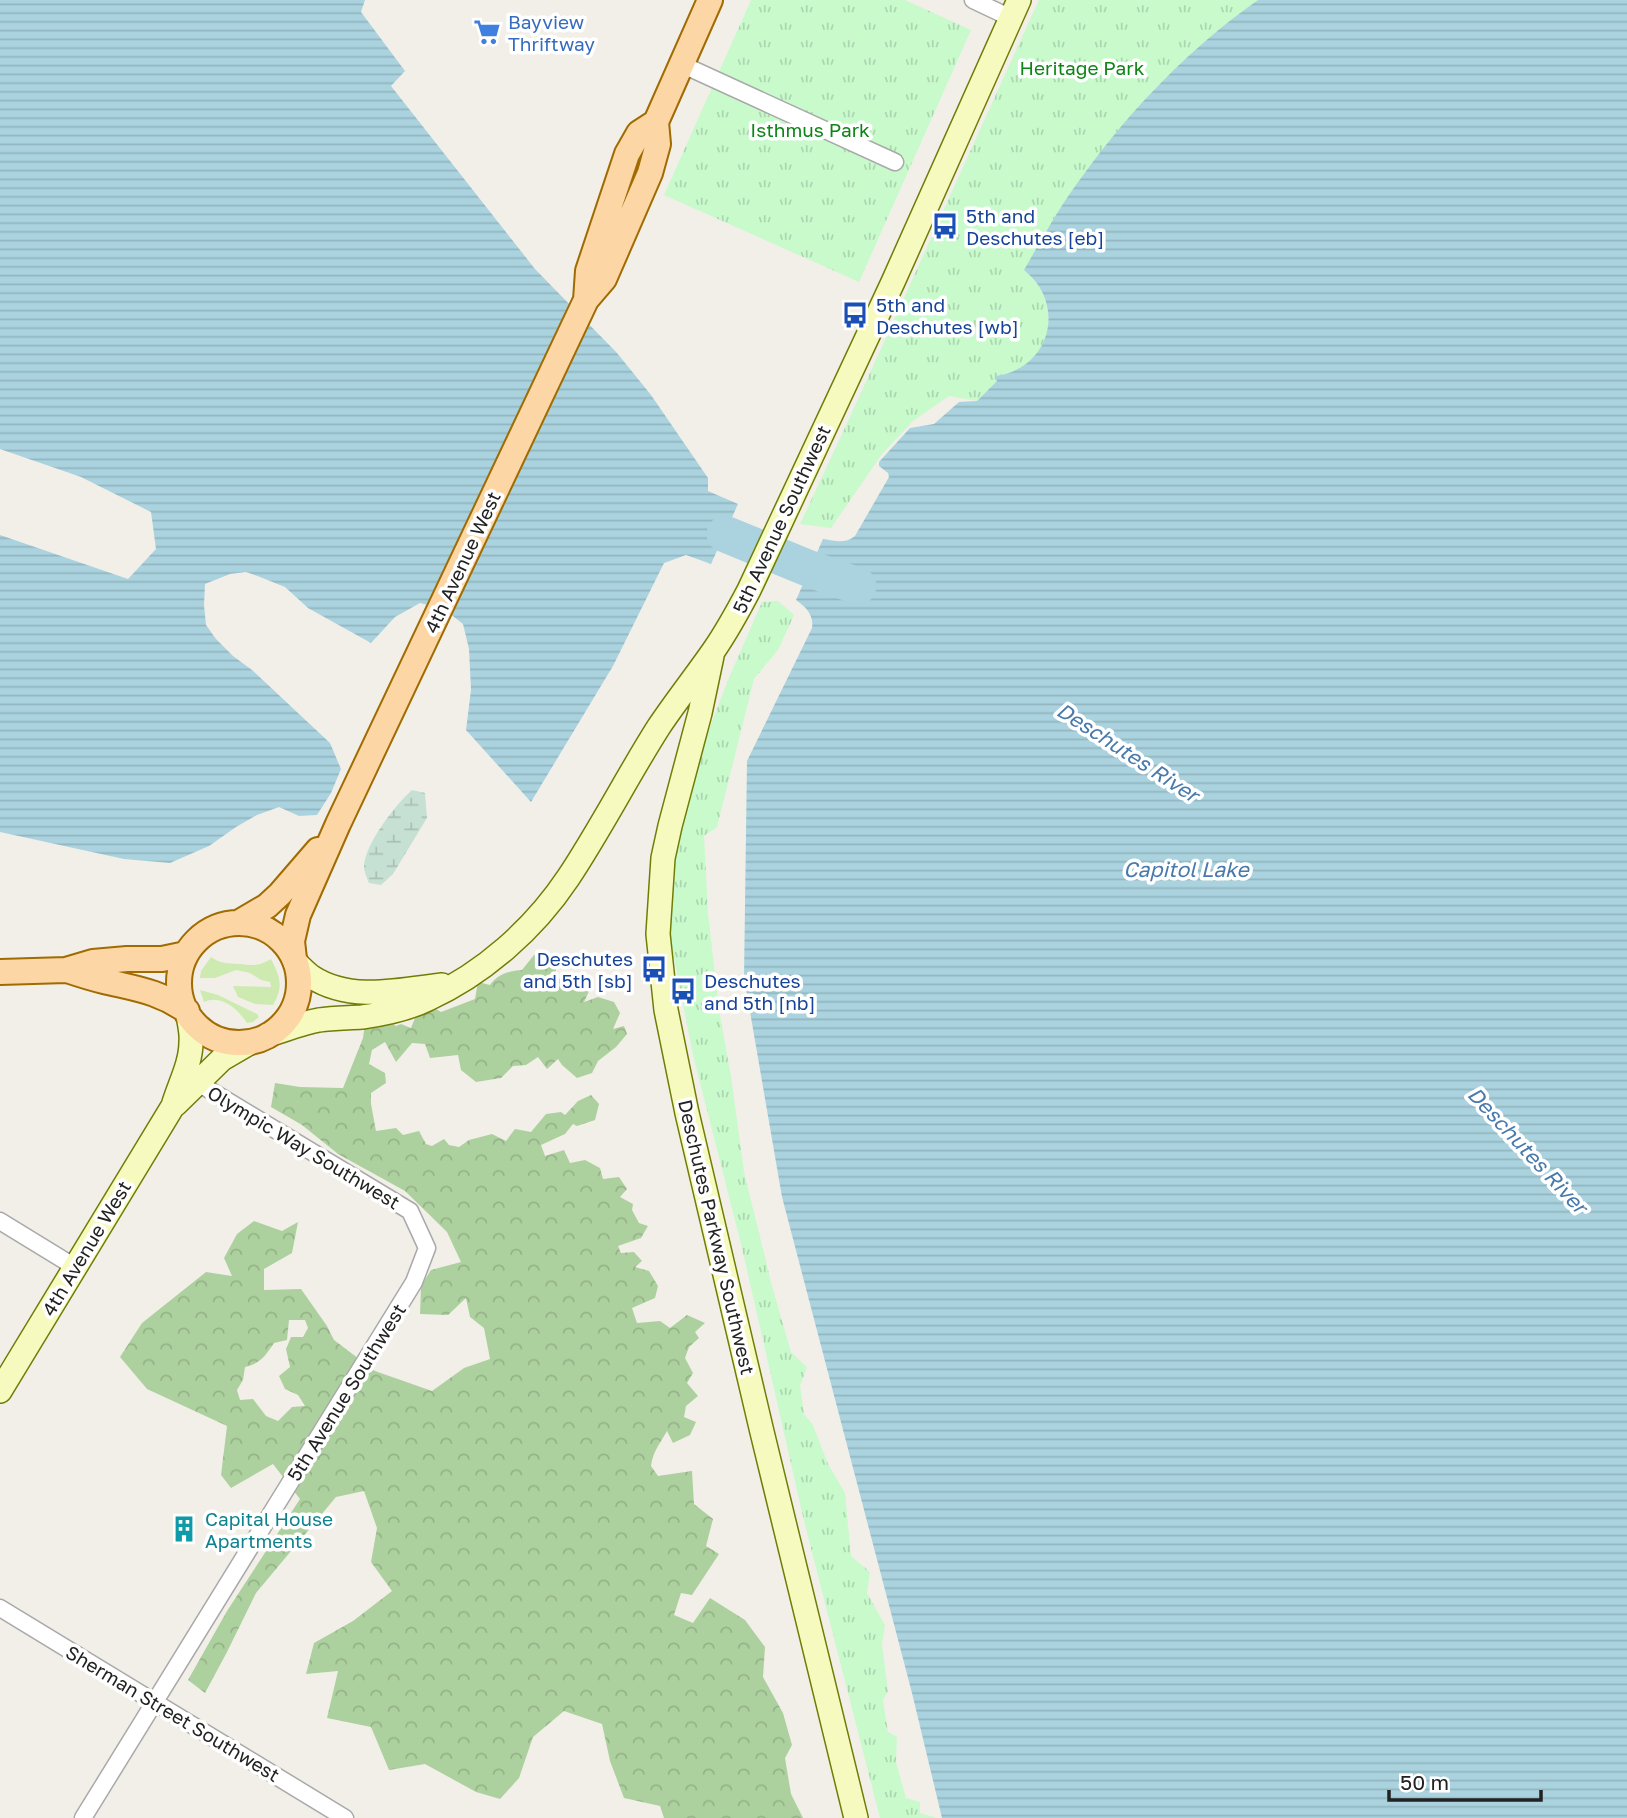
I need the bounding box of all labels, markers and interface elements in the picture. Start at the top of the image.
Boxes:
place label: Bayview Thriftway [508,10,595,55]
supermarket icon: Bayview Thriftway [472,17,502,47]
park label: Heritage Park [1020,56,1145,79]
park label: Isthmus Park [750,118,870,141]
place label: 5th and Deschutes [eb] [966,204,1105,249]
bus stop icon: 5th and Deschutes [eb] [930,211,960,241]
place label: 5th and Deschutes [wb] [876,293,1019,338]
bus stop icon: 5th and Deschutes [wb] [840,300,870,330]
street label: 5th Avenue Southwest [727,421,835,617]
street label: 4th Avenue West [419,488,505,636]
water label: Deschutes River [1052,697,1206,809]
water label: Capitol Lake [1123,856,1250,882]
place label: Deschutes and 5th [sb] [523,947,633,992]
bus stop icon: Deschutes and 5th [sb] [639,954,669,984]
place label: Deschutes and 5th [nb] [704,969,816,1014]
bus stop icon: Deschutes and 5th [nb] [668,976,698,1006]
street label: Olympic Way Southwest [204,1080,404,1214]
water label: Deschutes River [1463,1081,1595,1221]
street label: Deschutes Parkway Southwest [674,1097,760,1377]
street label: 4th Avenue West [37,1176,135,1320]
street label: 5th Avenue Southwest [282,1299,410,1485]
place label: Capital House Apartments [205,1507,333,1552]
building icon: Capital House Apartments [169,1514,199,1544]
street label: Sherman Street Southwest [62,1640,284,1786]
scale bar [1389,1758,1541,1802]
text: 50 m [1400,1769,1449,1795]

